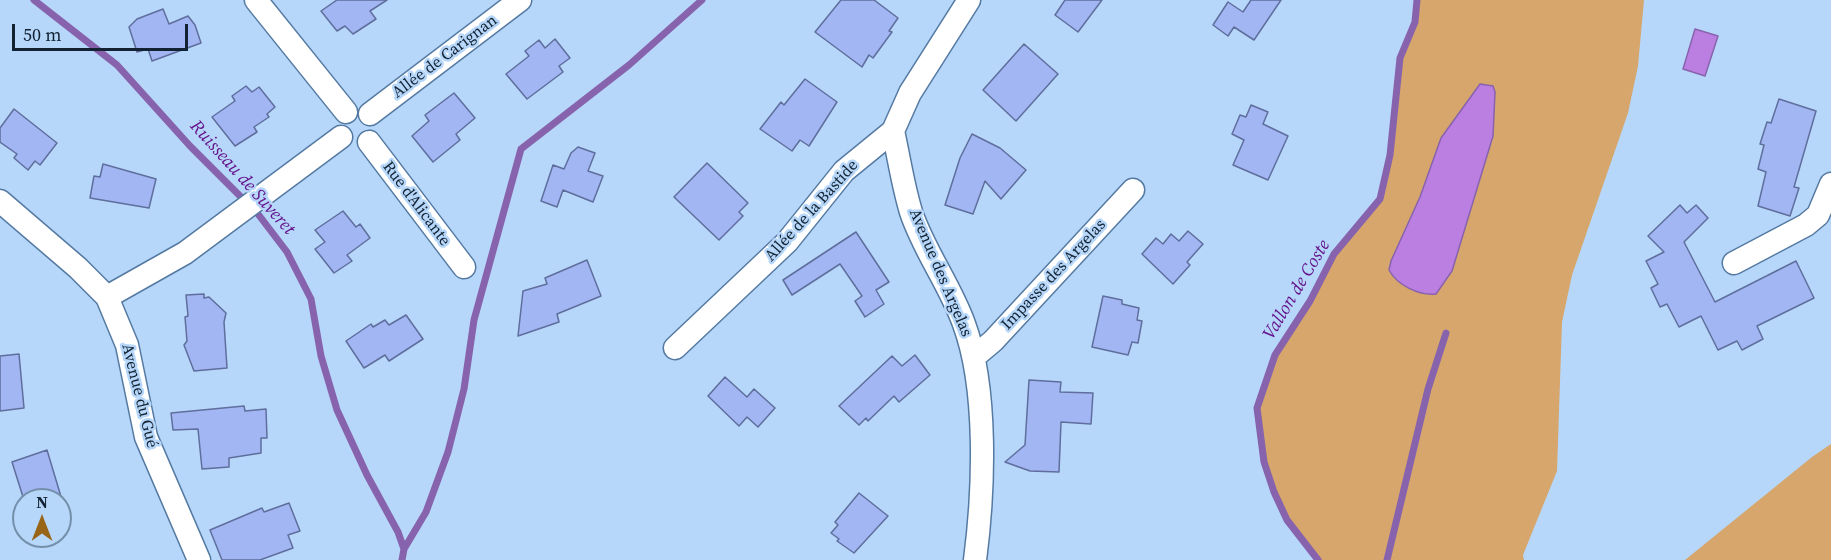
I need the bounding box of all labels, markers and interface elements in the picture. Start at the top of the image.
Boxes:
street label: Allée de Carignan [389,11,501,103]
scale bar [15,12,190,50]
text: 50 m [23,22,61,47]
water label: Ruisseau de Suveret [185,116,299,240]
street label: Allée de la Bastide [761,156,863,266]
street label: Rue d'Alicante [378,158,454,250]
street label: Avenue des Argelas [904,206,976,340]
street label: Impasse des Argelas [998,216,1110,334]
water label: Vallon de Coste [1259,236,1335,344]
street label: Avenue du Gué [117,342,161,450]
north arrow [12,488,72,548]
text: N [36,491,48,513]

